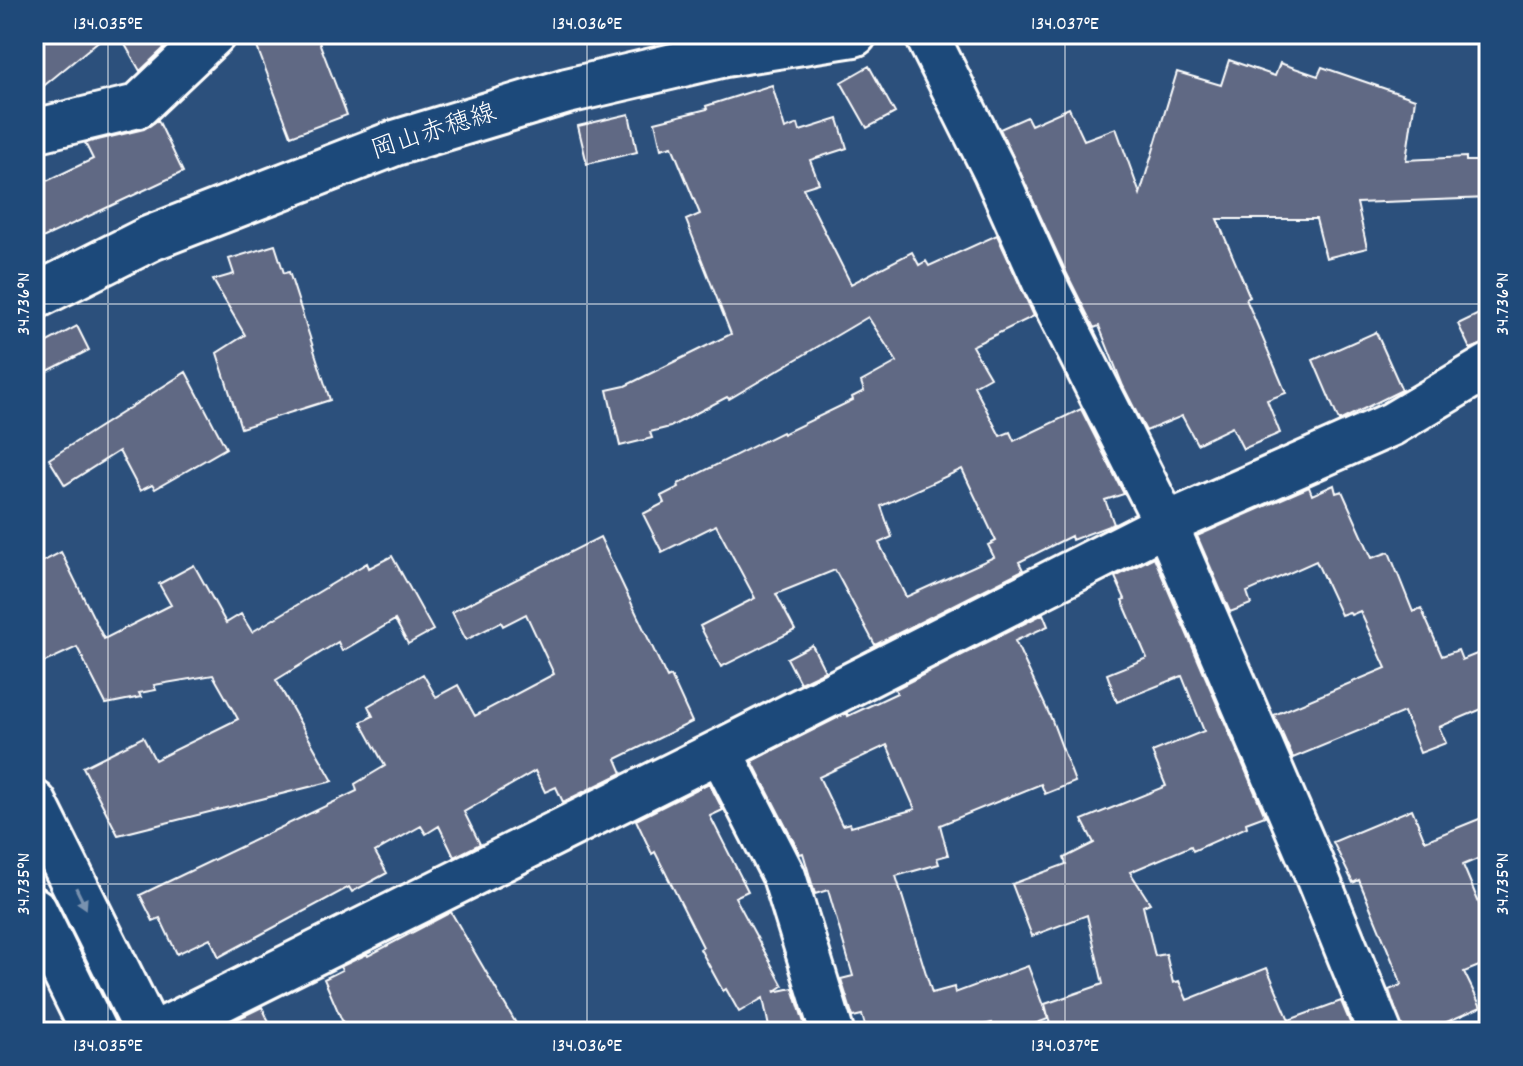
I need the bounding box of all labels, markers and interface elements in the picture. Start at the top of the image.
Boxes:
text: 134.035°E [73,11,143,39]
text: 134.036°E [552,11,622,39]
text: 134.037°E [1031,11,1099,39]
street label: 岡山赤穂線 [366,95,502,171]
text: 34.736°N [11,272,39,336]
text: 34.736°N [1490,272,1518,336]
text: 34.735°N [11,853,39,915]
text: 34.735°N [1490,853,1518,915]
one-way arrow [74,886,88,909]
text: 134.035°E [73,1033,143,1061]
text: 134.036°E [552,1033,622,1061]
text: 134.037°E [1031,1033,1099,1061]

